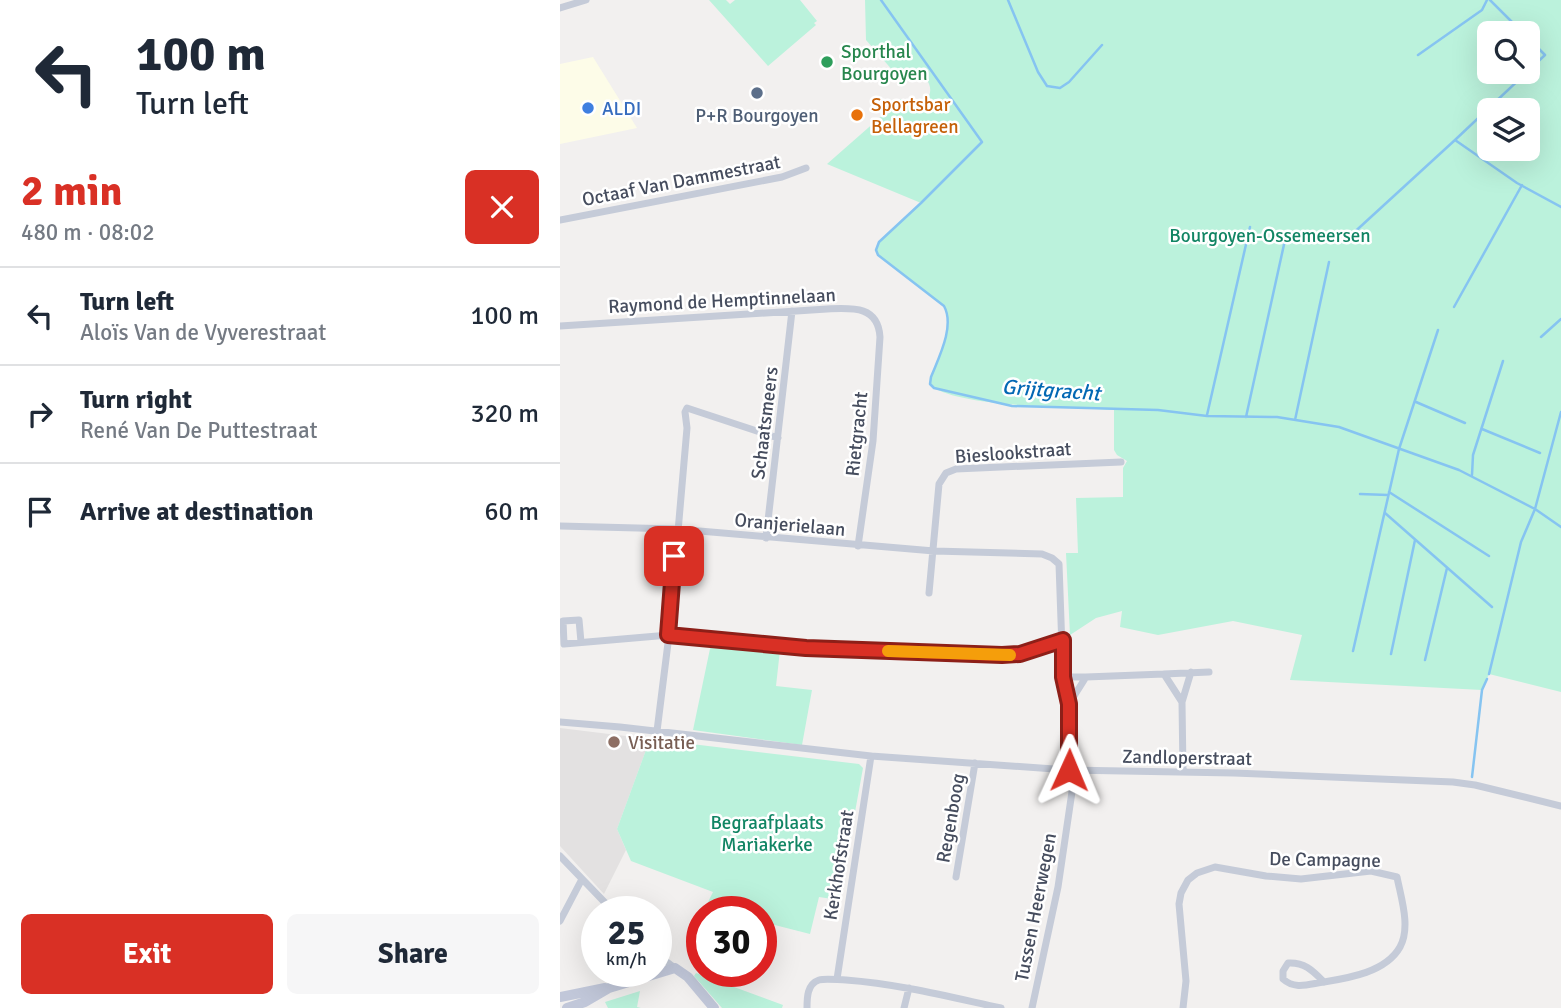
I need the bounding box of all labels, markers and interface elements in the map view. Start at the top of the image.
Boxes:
map controls [1477,21,1540,161]
button: search [1477,21,1540,84]
text: 100 m [136,24,266,84]
icon: left [21,28,112,119]
place label: Sporthal Bourgoyen [841,40,928,86]
marker: Sporthal Bourgoyen [819,54,835,70]
text: Turn left [136,84,249,123]
marker: P+R Bourgoyen [749,85,765,101]
place label: Sportsbar Bellagreen [871,93,959,139]
place label: ALDI [602,97,641,121]
button: layers [1477,98,1540,161]
marker: ALDI [580,100,596,116]
place label: P+R Bourgoyen [695,104,819,128]
marker: Sportsbar Bellagreen [849,107,865,123]
street label: Octaaf Van Dammestraat [580,150,783,212]
text: 2 min [21,166,122,217]
button: close [465,170,539,244]
text: 480 m · 08:02 [21,218,155,247]
park label: Bourgoyen-Ossemeersen [1169,224,1371,248]
street label: Raymond de Hemptinnelaan [608,283,836,319]
text: Turn left [80,286,174,318]
icon: left [21,297,59,335]
text: 100 m [470,300,539,332]
text: Aloïs Van de Vyverestraat [80,318,326,347]
street label: Schaatsmeers [746,365,784,481]
water label: Grijtgracht [1001,374,1104,407]
text: Turn right [80,384,192,416]
street label: Rietgracht [841,390,873,478]
icon: right [21,395,59,433]
text: 320 m [470,398,539,430]
text: René Van De Puttestraat [80,416,317,445]
street label: Bieslookstraat [954,437,1072,469]
icon: arrive [21,493,59,531]
text: Arrive at destination [80,496,313,528]
text: 60 m [484,496,539,528]
street label: Oranjerielaan [733,508,846,542]
pin [644,526,704,586]
icon: arrive [655,537,693,575]
place label: Visitatie [628,731,695,755]
position arrow [1032,733,1106,807]
marker: Visitatie [606,734,622,750]
street label: Zandloperstraat [1122,745,1252,771]
street label: Regenboog [931,772,971,865]
street label: Kerkhofstraat [818,808,860,922]
park label: Begraafplaats Mariakerke [710,811,824,857]
street label: Tussen Heerwegen [1010,831,1062,984]
street label: De Campagne [1269,847,1381,873]
speed limit sign: 30 [686,896,777,987]
text: 25 [608,911,645,954]
button: Exit [21,914,273,994]
button: Share [287,914,539,994]
text: km/h [606,948,647,970]

